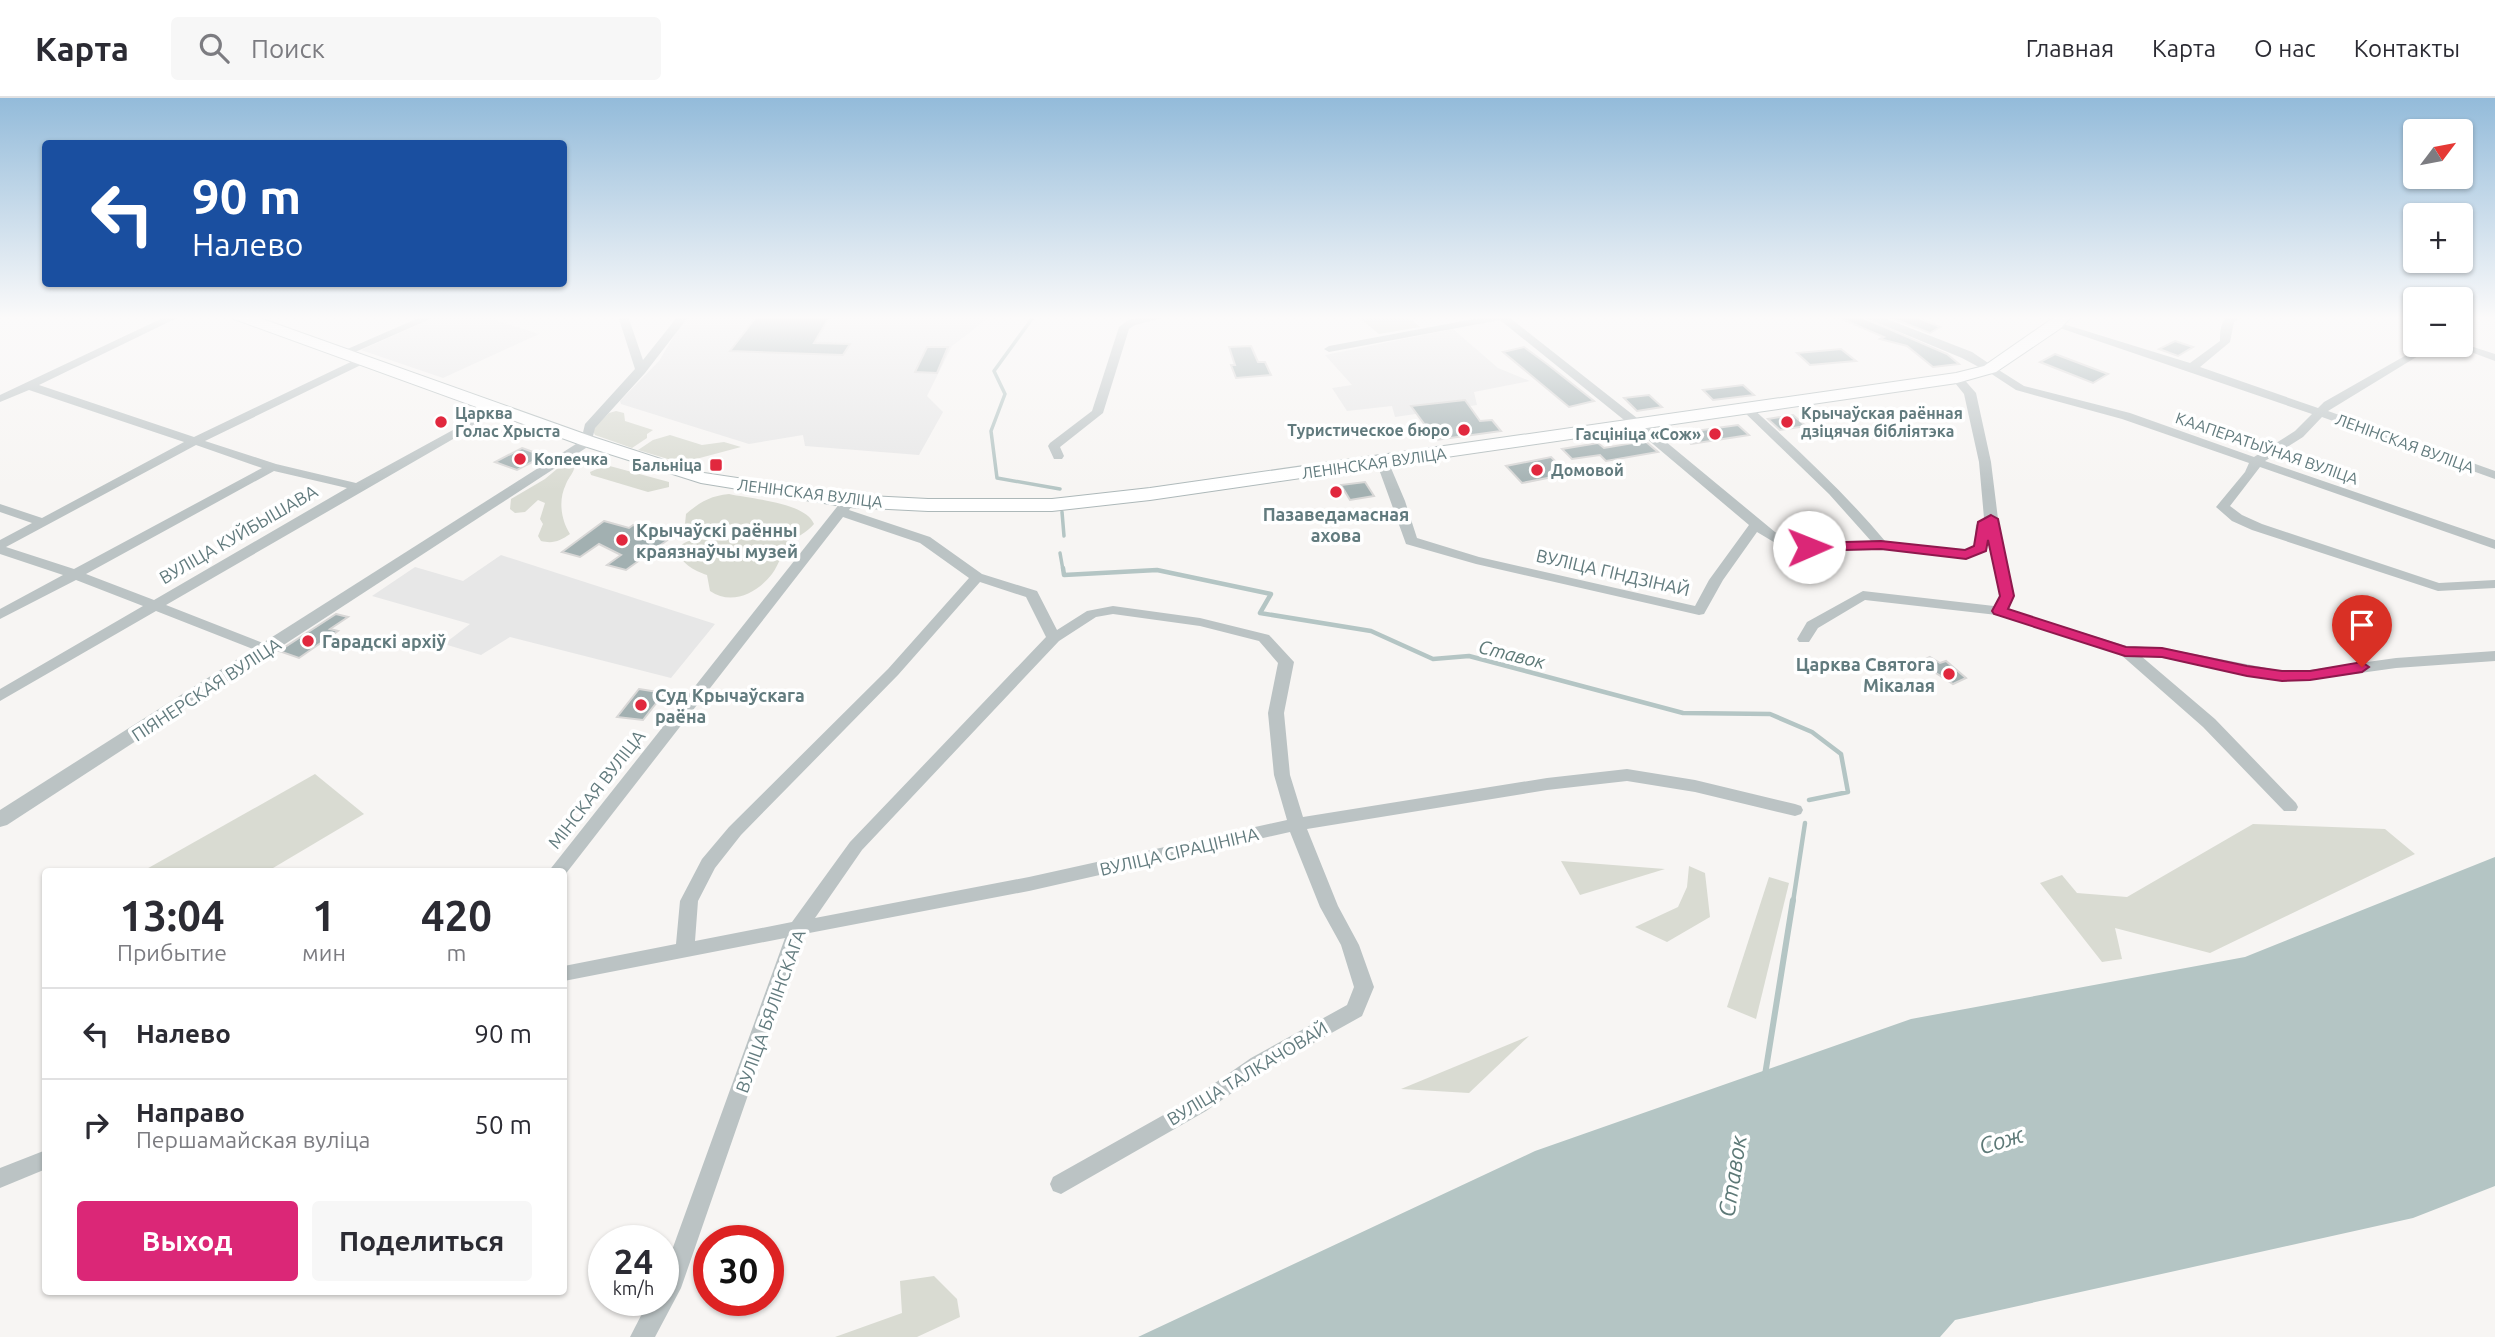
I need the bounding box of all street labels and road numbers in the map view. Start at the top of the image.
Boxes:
street label: КААПЕРАТЫЎНАЯ ВУЛІЦА [2173,407,2362,488]
street label: ЛЕНІНСКАЯ ВУЛІЦА [2333,410,2477,477]
street label: ЛЕНІНСКАЯ ВУЛІЦА [1300,444,1448,482]
street label: ЛЕНІНСКАЯ ВУЛІЦА [736,475,884,511]
street label: ВУЛІЦА КУЙБЫШАВА [155,480,321,587]
street label: ВУЛІЦА ГІНДЗІНАЙ [1534,545,1692,599]
street label: ПІЯНЕРСКАЯ ВУЛІЦА [128,633,285,745]
street label: МІНСКАЯ ВУЛІЦА [544,726,649,852]
street label: ВУЛІЦА СІРАЦІНІНА [1098,823,1261,879]
street label: ВУЛІЦА БЯЛІНСКАГА [731,926,809,1095]
street label: ВУЛІЦА ТАЛКАЧОВАЙ [1163,1017,1331,1129]

